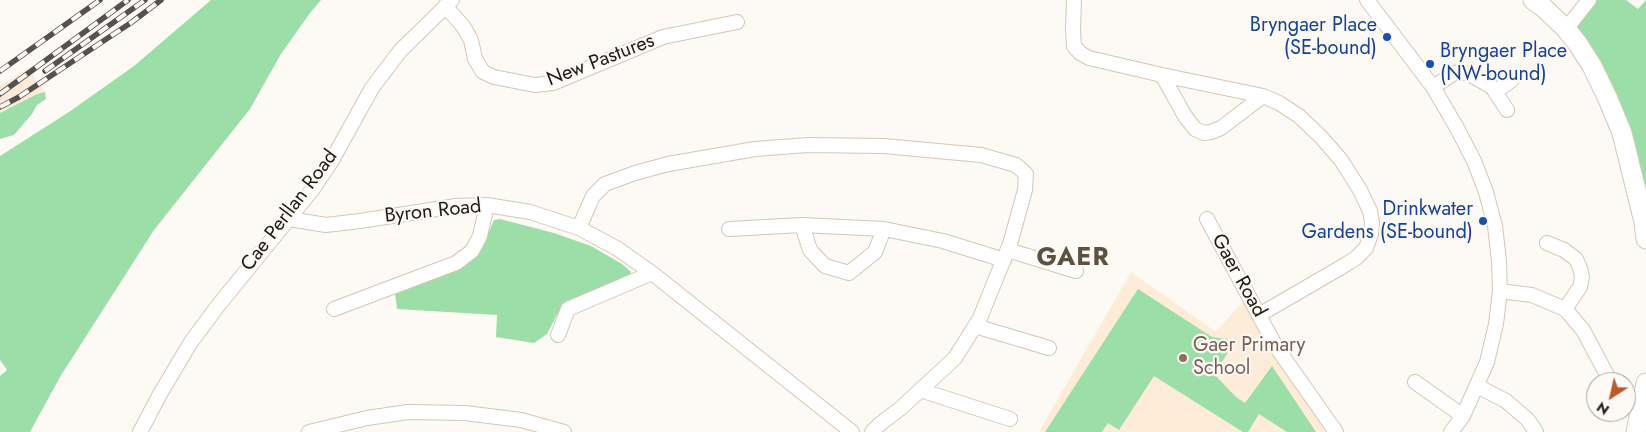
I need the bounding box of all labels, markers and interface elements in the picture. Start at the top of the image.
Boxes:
place label: Bryngaer Place (SE-bound) [1250,14,1377,61]
street label: New Pastures [544,29,658,93]
marker: Bryngaer Place (SE-bound) [1381,31,1393,43]
place label: Bryngaer Place (NW-bound) [1440,40,1567,87]
marker: Bryngaer Place (NW-bound) [1424,58,1436,70]
street label: Cae Perllan Road [237,146,343,276]
street label: Byron Road [383,195,483,229]
place label: Drinkwater Gardens (SE-bound) [1301,198,1473,245]
marker: Drinkwater Gardens (SE-bound) [1477,215,1489,227]
street label: Gaer Road [1205,230,1271,322]
district label: GAER [1036,244,1110,274]
place label: Gaer Primary School [1193,334,1305,381]
marker: Gaer Primary School [1177,352,1189,364]
north arrow [1586,372,1636,422]
text: N [1593,397,1613,420]

